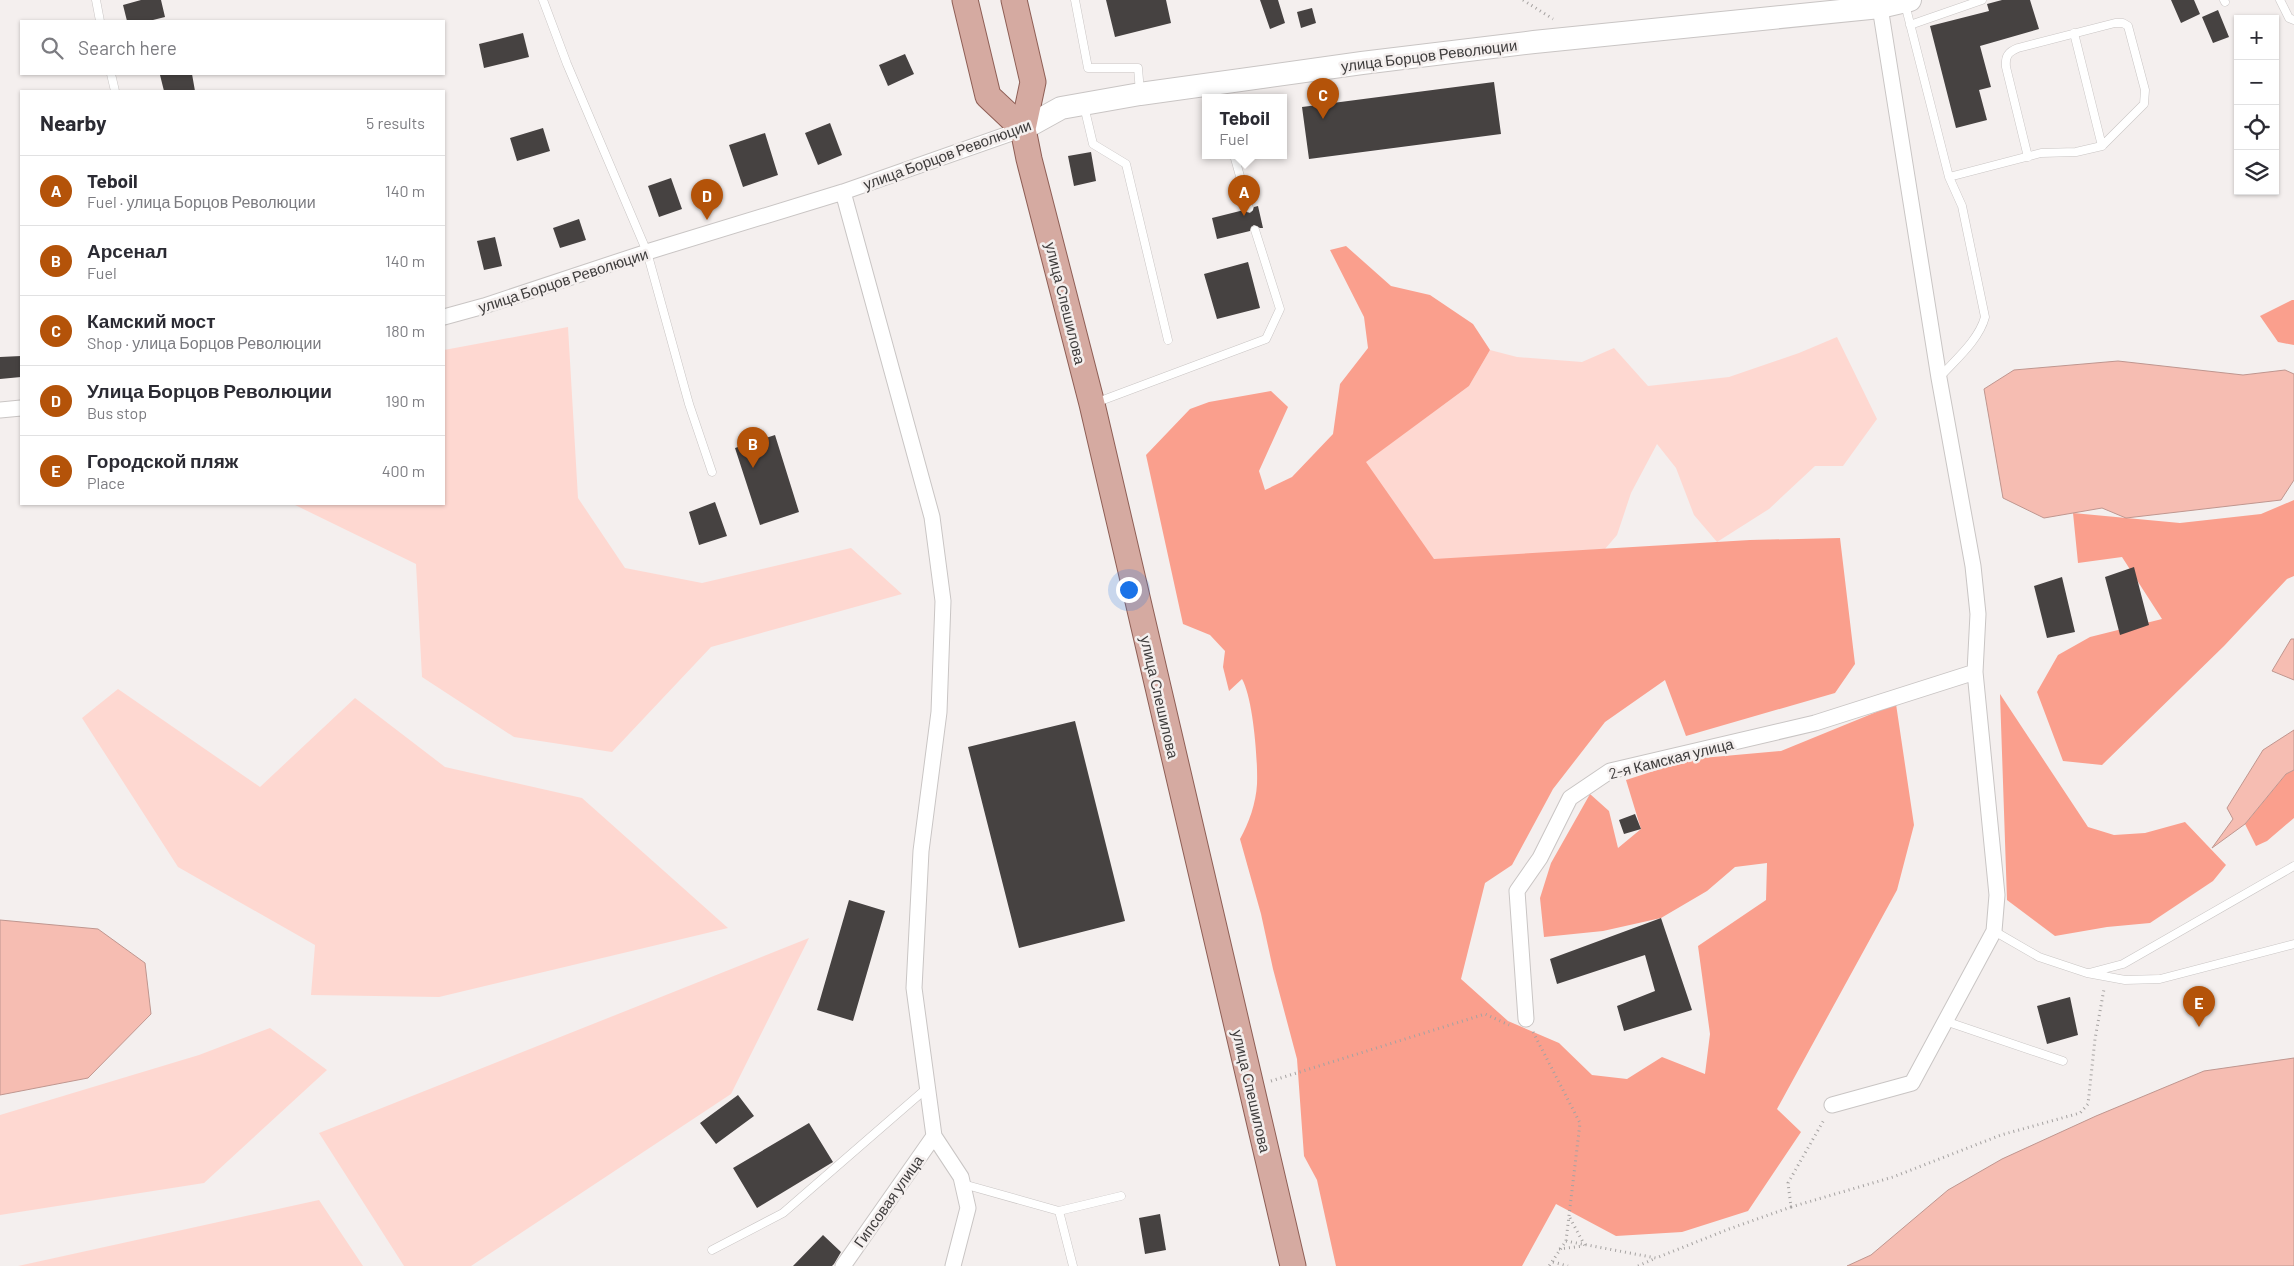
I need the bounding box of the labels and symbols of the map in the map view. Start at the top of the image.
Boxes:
street label: улица Борцов Революции [1340,35,1518,75]
pin: C [1307,78,1339,119]
street label: улица Борцов Революции [861,115,1033,193]
pin: A [1228,175,1260,216]
pin: D [691,179,723,220]
street label: улица Спешилова [1042,240,1090,367]
street label: улица Борцов Революции [476,244,650,316]
pin: B [737,427,769,468]
your location [1116,577,1142,603]
street label: улица Спешилова [1137,634,1183,761]
street label: 2-я Камская улица [1607,734,1736,782]
pin: E [2183,986,2215,1027]
street label: улица Спешилова [1229,1028,1275,1155]
street label: Гипсовая улица [850,1151,927,1251]

